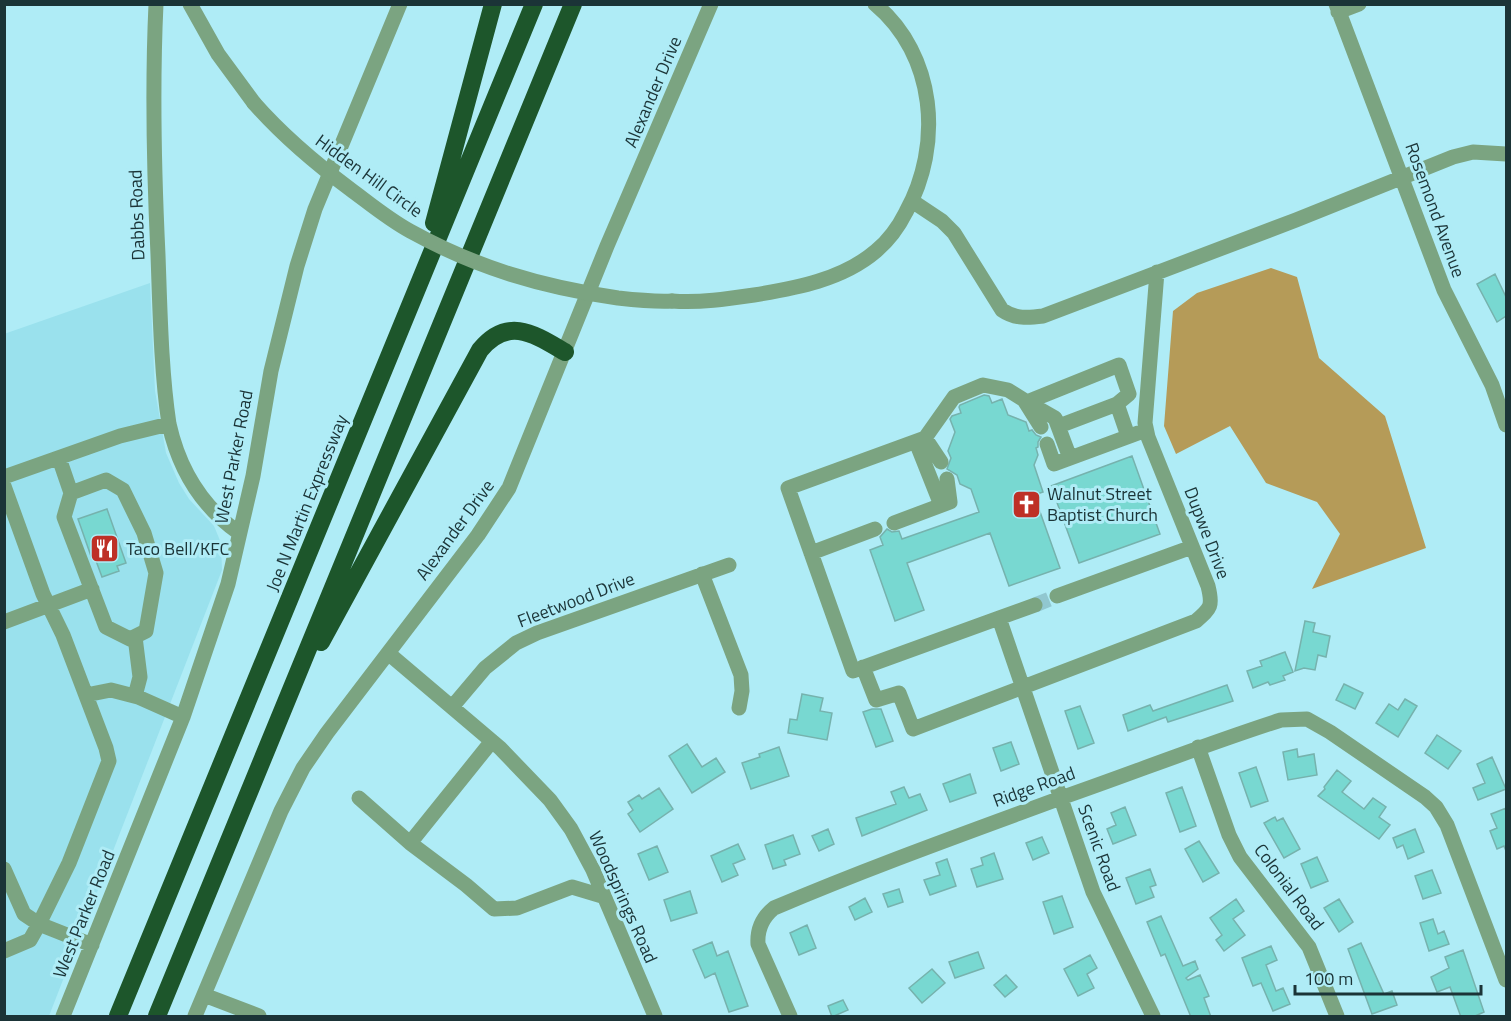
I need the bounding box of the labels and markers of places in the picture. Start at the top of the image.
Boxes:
place label: Walnut Street Baptist Church [1047,480,1158,528]
church icon: Walnut Street Baptist Church [1010,488,1042,520]
restaurant icon: Taco Bell/KFC [89,533,121,565]
place label: Taco Bell/KFC [126,535,230,562]

